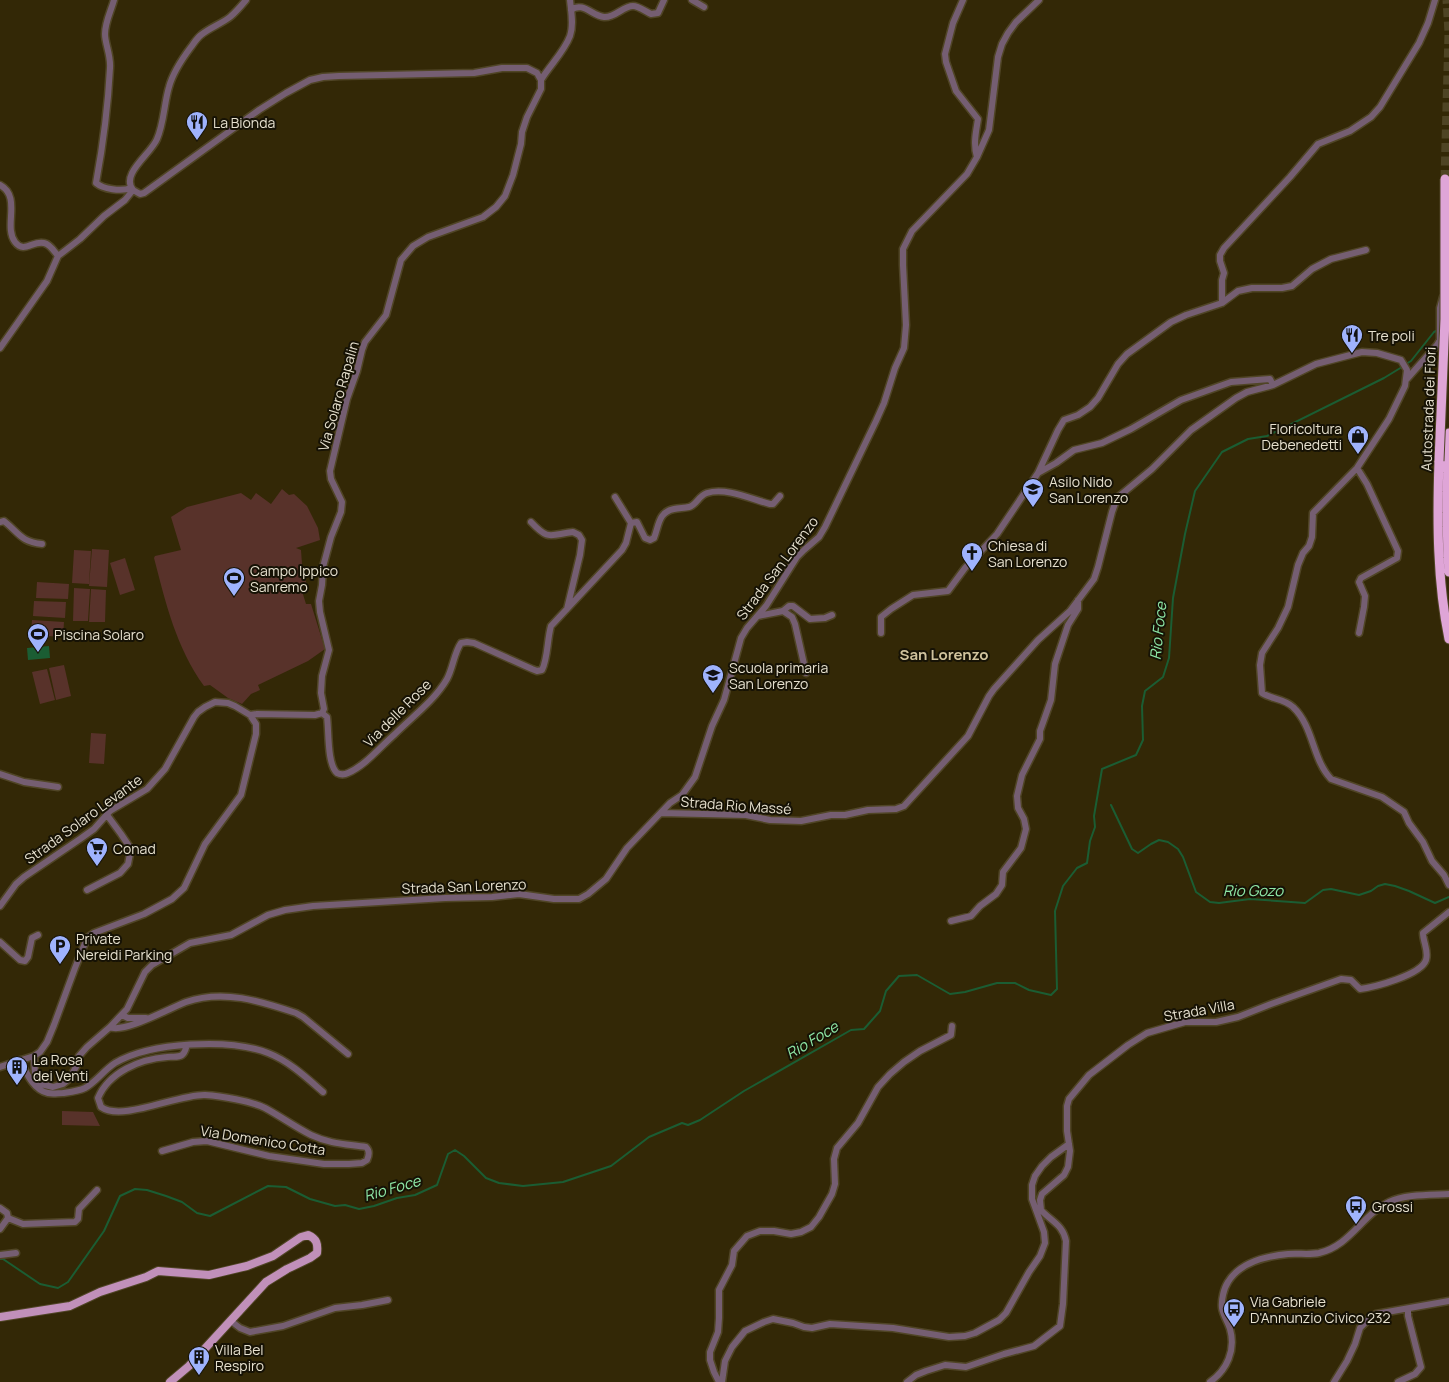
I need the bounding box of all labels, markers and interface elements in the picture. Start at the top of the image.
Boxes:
restaurant icon: La Bionda [185,110,209,141]
place label: La Bionda [213,113,275,132]
restaurant icon: Tre poli [1340,323,1364,354]
place label: Tre poli [1368,326,1415,345]
street label: Via Solaro Rapalin [313,339,363,453]
street label: Autostrada dei Fiori [1416,346,1440,472]
place label: Floricoltura Debenedetti [1262,419,1342,454]
shop icon: Floricoltura Debenedetti [1346,424,1370,455]
place label: Asilo Nido San Lorenzo [1049,472,1128,507]
school or university icon: Asilo Nido San Lorenzo [1021,477,1045,508]
street label: Strada San Lorenzo [732,512,822,624]
place label: Chiesa di San Lorenzo [988,536,1067,571]
church icon: Chiesa di San Lorenzo [960,541,984,572]
place label: Campo Ippico Sanremo [250,561,338,596]
sports icon: Campo Ippico Sanremo [222,566,246,597]
water label: Rio Foce [1145,600,1172,661]
sports icon: Piscina Solaro [26,622,50,653]
place label: Piscina Solaro [54,625,144,644]
district label: San Lorenzo [900,644,988,665]
place label: Scuola primaria San Lorenzo [729,658,828,693]
school or university icon: Scuola primaria San Lorenzo [701,663,725,694]
street label: Via delle Rose [359,675,435,751]
street label: Strada Solaro Levante [20,770,146,868]
street label: Strada Rio Massé [680,792,792,818]
supermarket icon: Conad [85,836,109,867]
place label: Conad [113,839,156,858]
street label: Strada San Lorenzo [401,874,527,898]
water label: Rio Gozo [1223,880,1284,901]
place label: Private Nereidi Parking [76,929,172,964]
parking icon: Private Nereidi Parking [48,934,72,965]
street label: Strada Villa [1162,994,1236,1026]
water label: Rio Foce [782,1015,843,1064]
place label: La Rosa dei Venti [33,1050,88,1085]
building icon: La Rosa dei Venti [5,1055,29,1086]
street label: Via Domenico Cotta [199,1121,327,1159]
water label: Rio Foce [361,1170,424,1206]
bus stop icon: Grossi [1344,1194,1368,1225]
place label: Grossi [1372,1197,1413,1216]
place label: Via Gabriele D'Annunzio Civico 232 [1250,1292,1391,1327]
bus stop icon: Via Gabriele D'Annunzio Civico 232 [1222,1297,1246,1328]
place label: Villa Bel Respiro [215,1340,264,1375]
building icon: Villa Bel Respiro [187,1345,211,1376]

